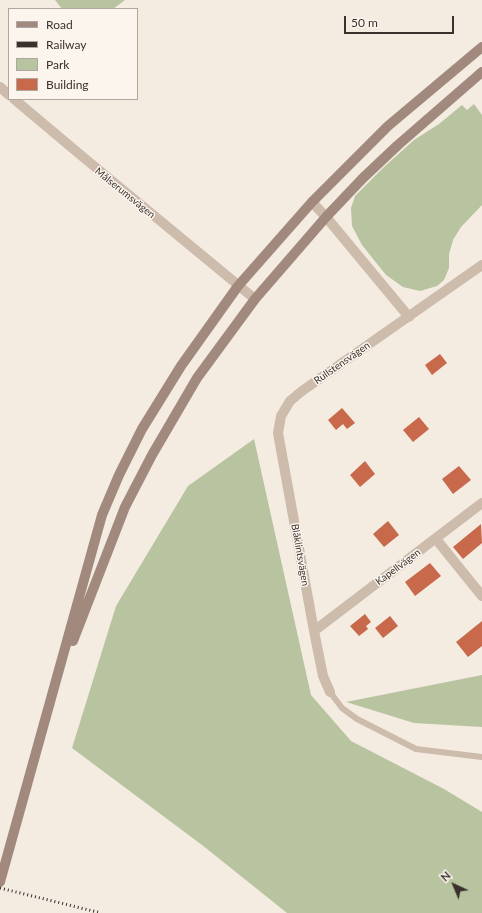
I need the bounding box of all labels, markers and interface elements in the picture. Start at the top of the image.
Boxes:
legend [8,8,138,100]
scale bar [346,8,456,34]
text: 50 m [351,15,378,30]
text: Road [46,17,73,32]
text: Railway [46,37,86,52]
text: Park [46,57,69,72]
text: Building [46,77,89,92]
street label: Målserumsvägen [93,165,157,221]
street label: Rullstensvägen [312,339,372,387]
street label: Blåklintsvägen [289,523,311,587]
street label: Kapellvägen [373,546,423,588]
north arrow [434,865,474,905]
text: N [438,868,453,884]

